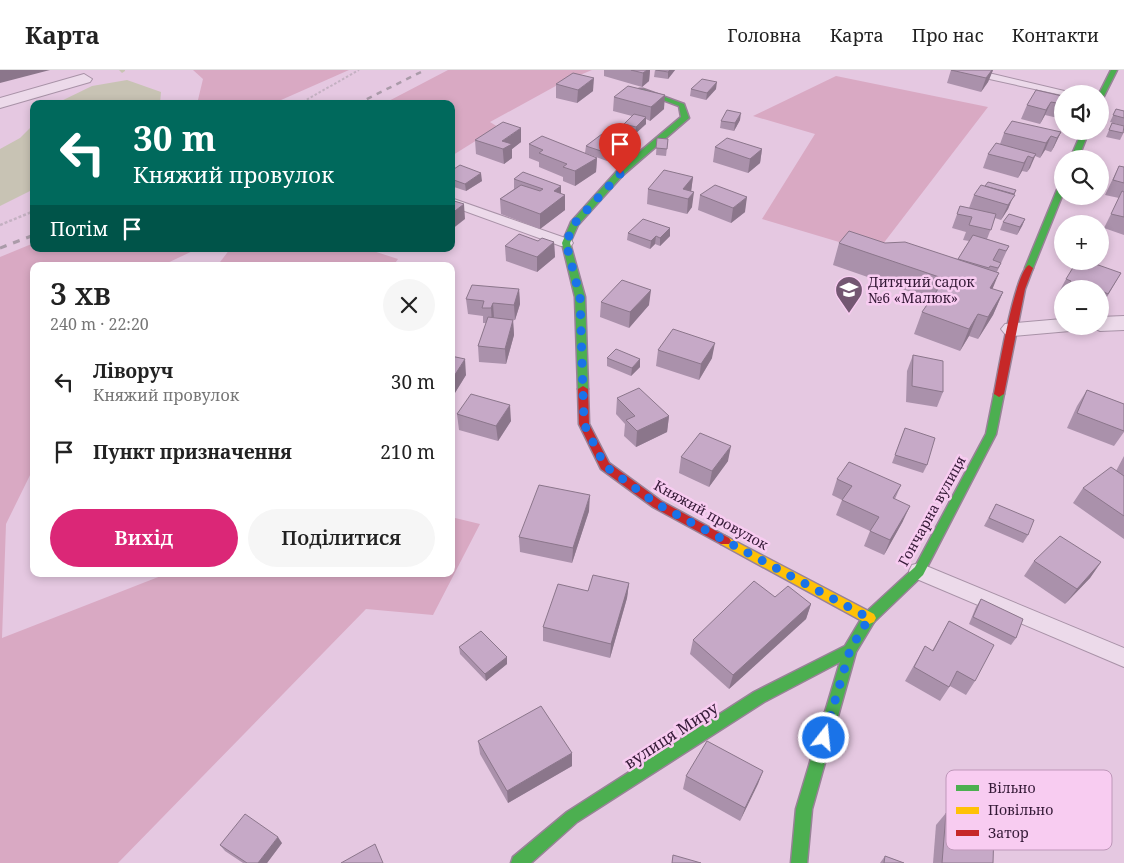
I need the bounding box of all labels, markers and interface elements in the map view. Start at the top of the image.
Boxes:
text: Карта [25,18,100,51]
text: Головна [727,23,802,47]
text: Карта [830,23,884,47]
text: Про нас [912,23,984,47]
text: Контакти [1012,23,1099,47]
map controls [1054,85,1109,335]
button: sound [1054,85,1109,140]
text: 30 m [133,114,216,161]
icon: left [50,120,115,185]
pin [599,123,641,174]
icon: arrive [606,130,634,158]
button: search [1054,150,1109,205]
text: Княжий провулок [133,159,334,189]
icon: arrive [118,215,146,243]
button: + [1054,215,1109,270]
text: Потім [50,216,108,242]
place label: Дитячий садок №6 «Малюк» [868,272,975,307]
text: 3 хв [50,273,111,314]
school or university icon: Дитячий садок №6 «Малюк» [834,275,864,314]
button: close [383,279,435,331]
button: − [1054,280,1109,335]
text: 240 m · 22:20 [50,313,149,335]
text: Ліворуч [93,358,173,384]
icon: left [50,368,78,396]
text: 30 m [391,369,435,395]
text: Княжий провулок [93,384,239,406]
icon: arrive [50,438,78,466]
text: Пункт призначення [93,439,292,465]
text: 210 m [380,439,435,465]
street label: Гончарна вулиця [893,452,970,569]
street label: Княжий провулок [651,475,772,554]
button: Вихід [50,509,238,567]
button: Поділитися [248,509,435,567]
street label: вулиця Миру [620,696,723,774]
position arrow [797,711,849,763]
legend [946,770,1112,850]
text: Вільно [988,778,1036,797]
text: Повільно [988,800,1053,819]
text: Затор [988,823,1029,842]

